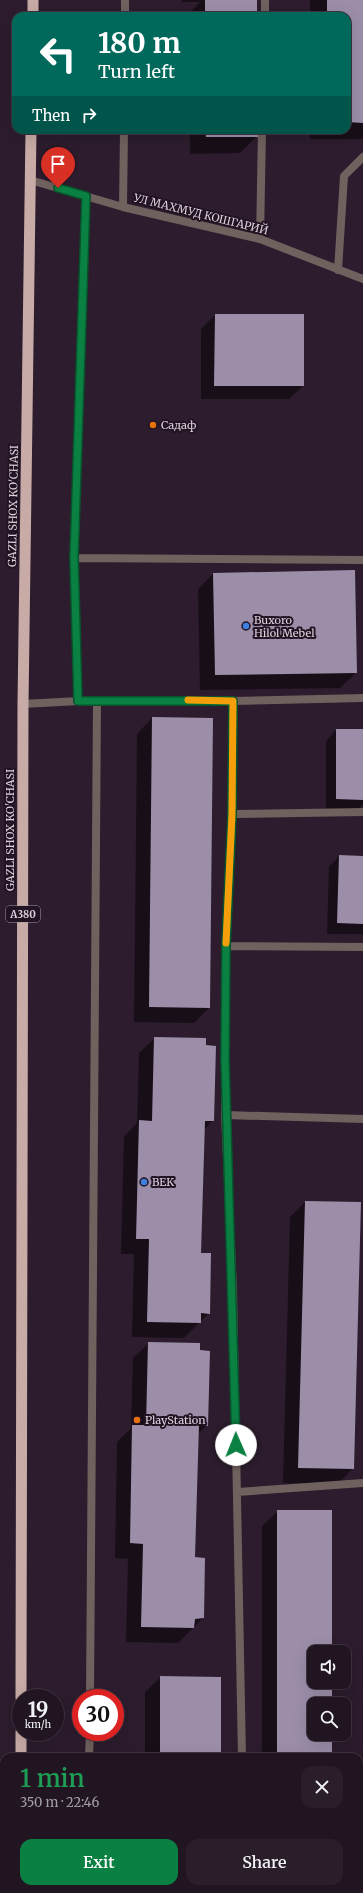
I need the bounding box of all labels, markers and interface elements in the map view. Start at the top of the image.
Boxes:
text: 180 m [98,25,181,61]
icon: left [32,28,84,80]
text: Turn left [98,60,175,83]
icon: right [78,104,100,126]
text: Then [32,106,70,125]
pin [41,147,75,188]
icon: arrive [47,153,69,175]
street label: УЛ МАХМУД КОШГАРИЙ [131,190,270,238]
place label: Садаф [161,418,196,432]
marker: Садаф [148,420,158,430]
street label: GAZLI SHOX KO'CHASI [5,445,21,567]
place label: Buxoro Hilol Mebel [254,613,315,640]
marker: Buxoro Hilol Mebel [241,621,251,631]
street label: GAZLI SHOX KO'CHASI [3,769,17,891]
road number: A380 [6,906,40,922]
place label: BEK [152,1175,174,1189]
marker: BEK [139,1177,149,1187]
place label: PlayStation [145,1413,206,1427]
marker: PlayStation [132,1415,142,1425]
position arrow [215,1424,257,1466]
map controls [307,1645,351,1741]
button: sound [307,1645,351,1689]
speed limit sign: 30 [72,1689,124,1741]
text: 19 [28,1697,48,1722]
button: search [307,1697,351,1741]
text: km/h [25,1718,51,1731]
text: 1 min [20,1763,85,1794]
button: close [301,1766,343,1808]
text: 350 m · 22:46 [20,1794,99,1811]
button: Exit [20,1839,178,1885]
button: Share [186,1839,343,1885]

